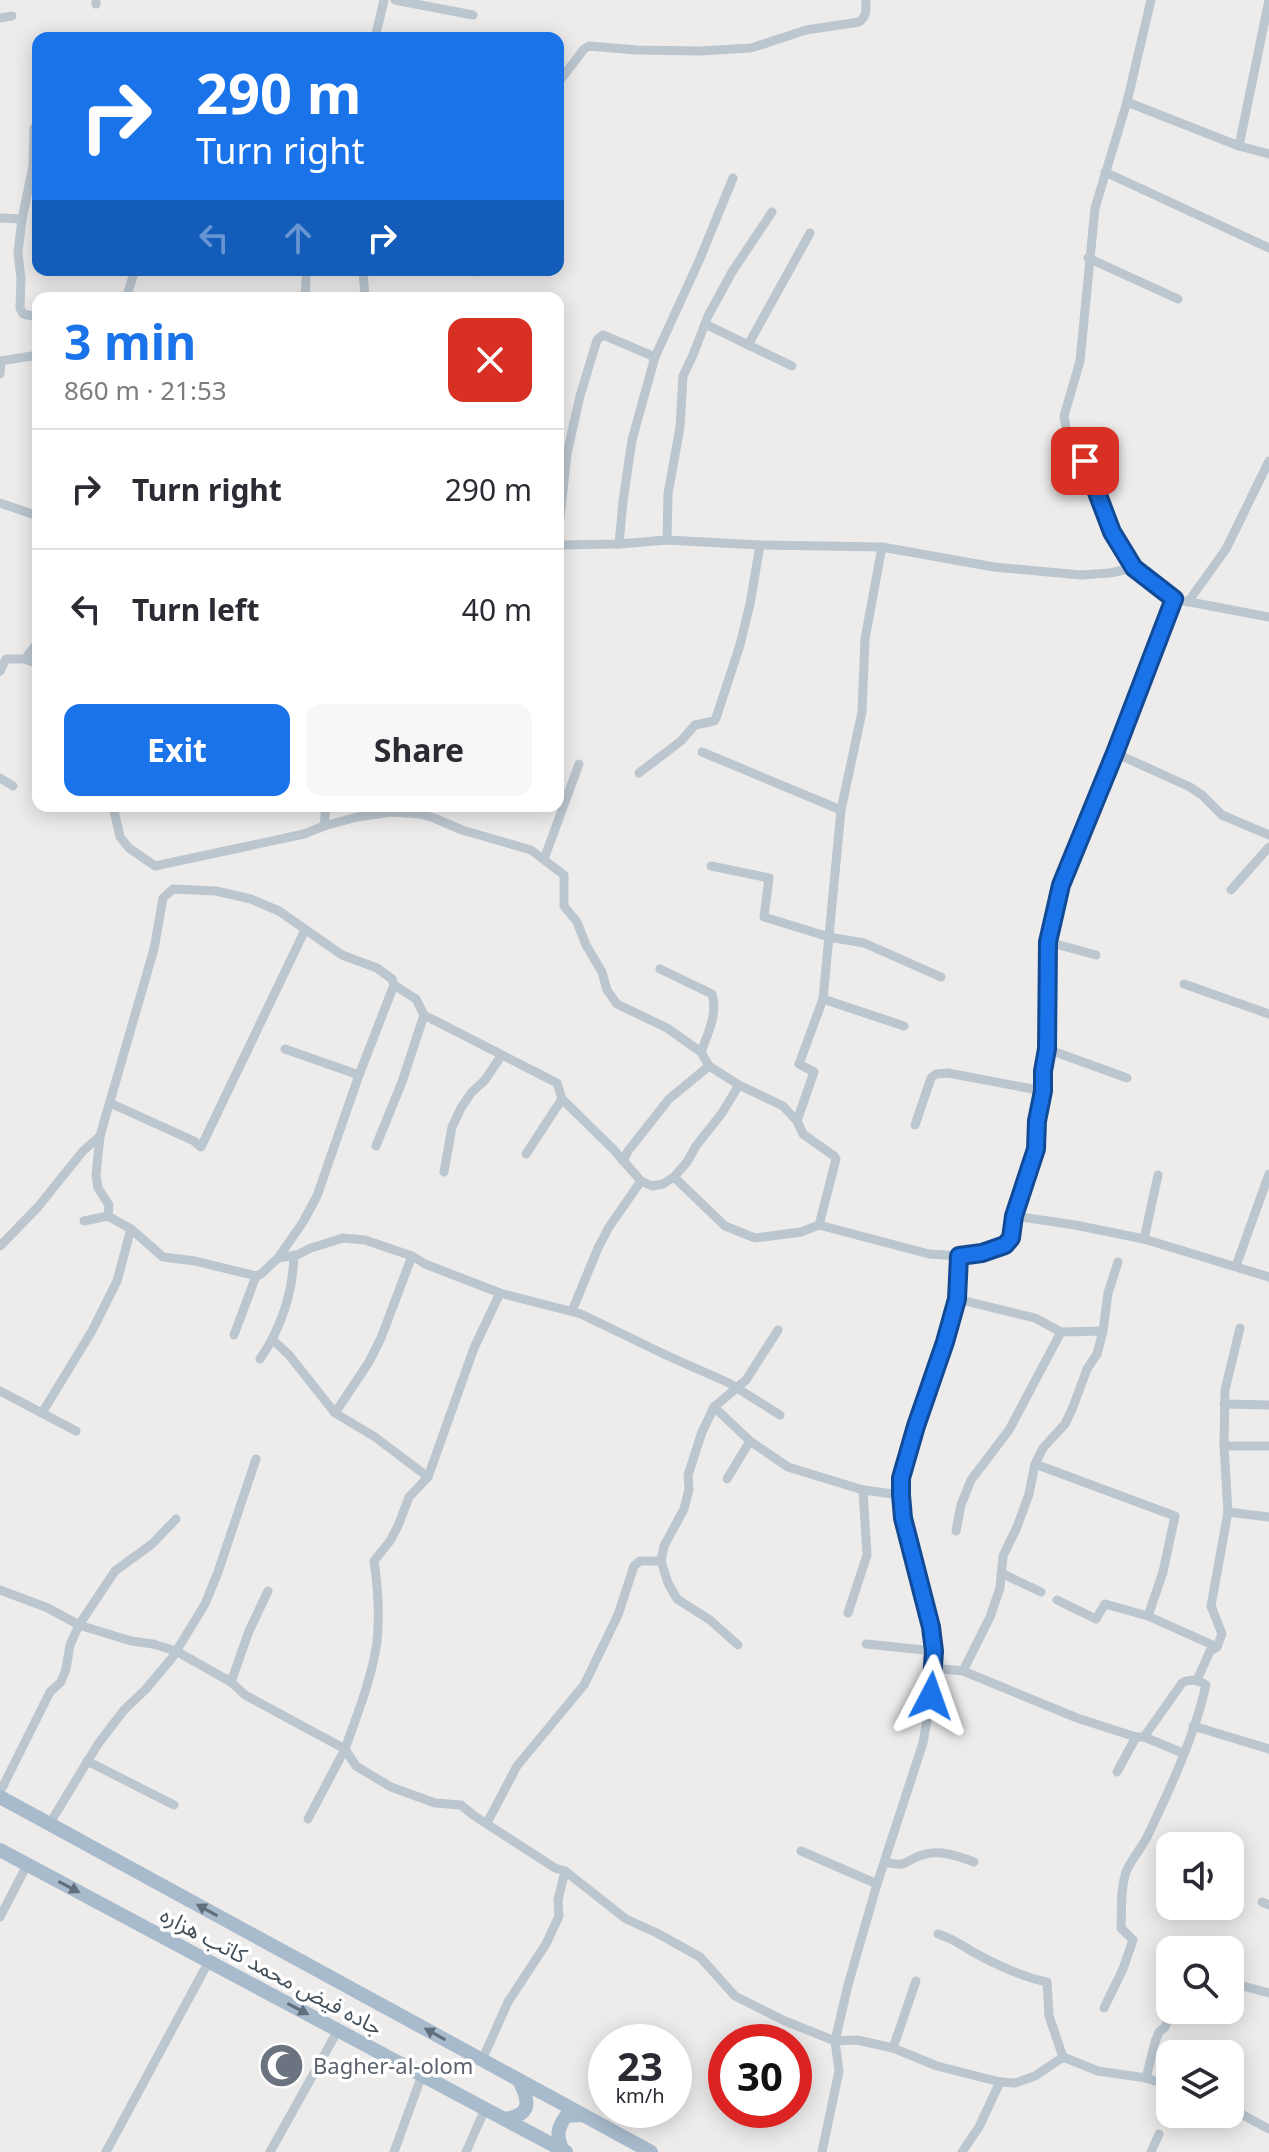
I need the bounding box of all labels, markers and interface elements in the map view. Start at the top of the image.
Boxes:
text: 290 m [196,54,361,130]
icon: right [64,64,168,168]
text: Turn right [196,126,364,175]
icon: left [192,216,236,260]
icon: ahead [276,216,320,260]
icon: right [360,216,404,260]
text: 3 min [64,309,196,374]
button: close [448,318,532,402]
text: 860 m · 21:53 [64,372,227,408]
pin [1051,427,1119,495]
icon: arrive [1063,439,1107,483]
icon: right [64,467,108,511]
text: Turn right [132,469,282,510]
text: 290 m [445,469,532,510]
icon: left [64,587,108,631]
text: Turn left [132,589,260,630]
text: 40 m [462,589,532,630]
button: Exit [64,704,290,796]
button: Share [306,704,532,796]
position arrow [889,1654,973,1738]
map controls [1156,1832,1244,2128]
button: sound [1156,1832,1244,1920]
one-way arrow [57,1880,80,1894]
street label: جاده فیض محمد کاتب هزاره [156,1899,388,2041]
one-way arrow [195,1903,218,1917]
button: search [1156,1936,1244,2024]
one-way arrow [287,2003,310,2016]
speed limit sign: 30 [708,2024,812,2128]
one-way arrow [424,2028,446,2042]
text: 23 [617,2038,663,2093]
button: layers [1156,2040,1244,2128]
mosque icon: Bagher-al-olom [258,2041,306,2089]
place label: Bagher-al-olom [313,2050,473,2080]
text: km/h [615,2082,665,2109]

